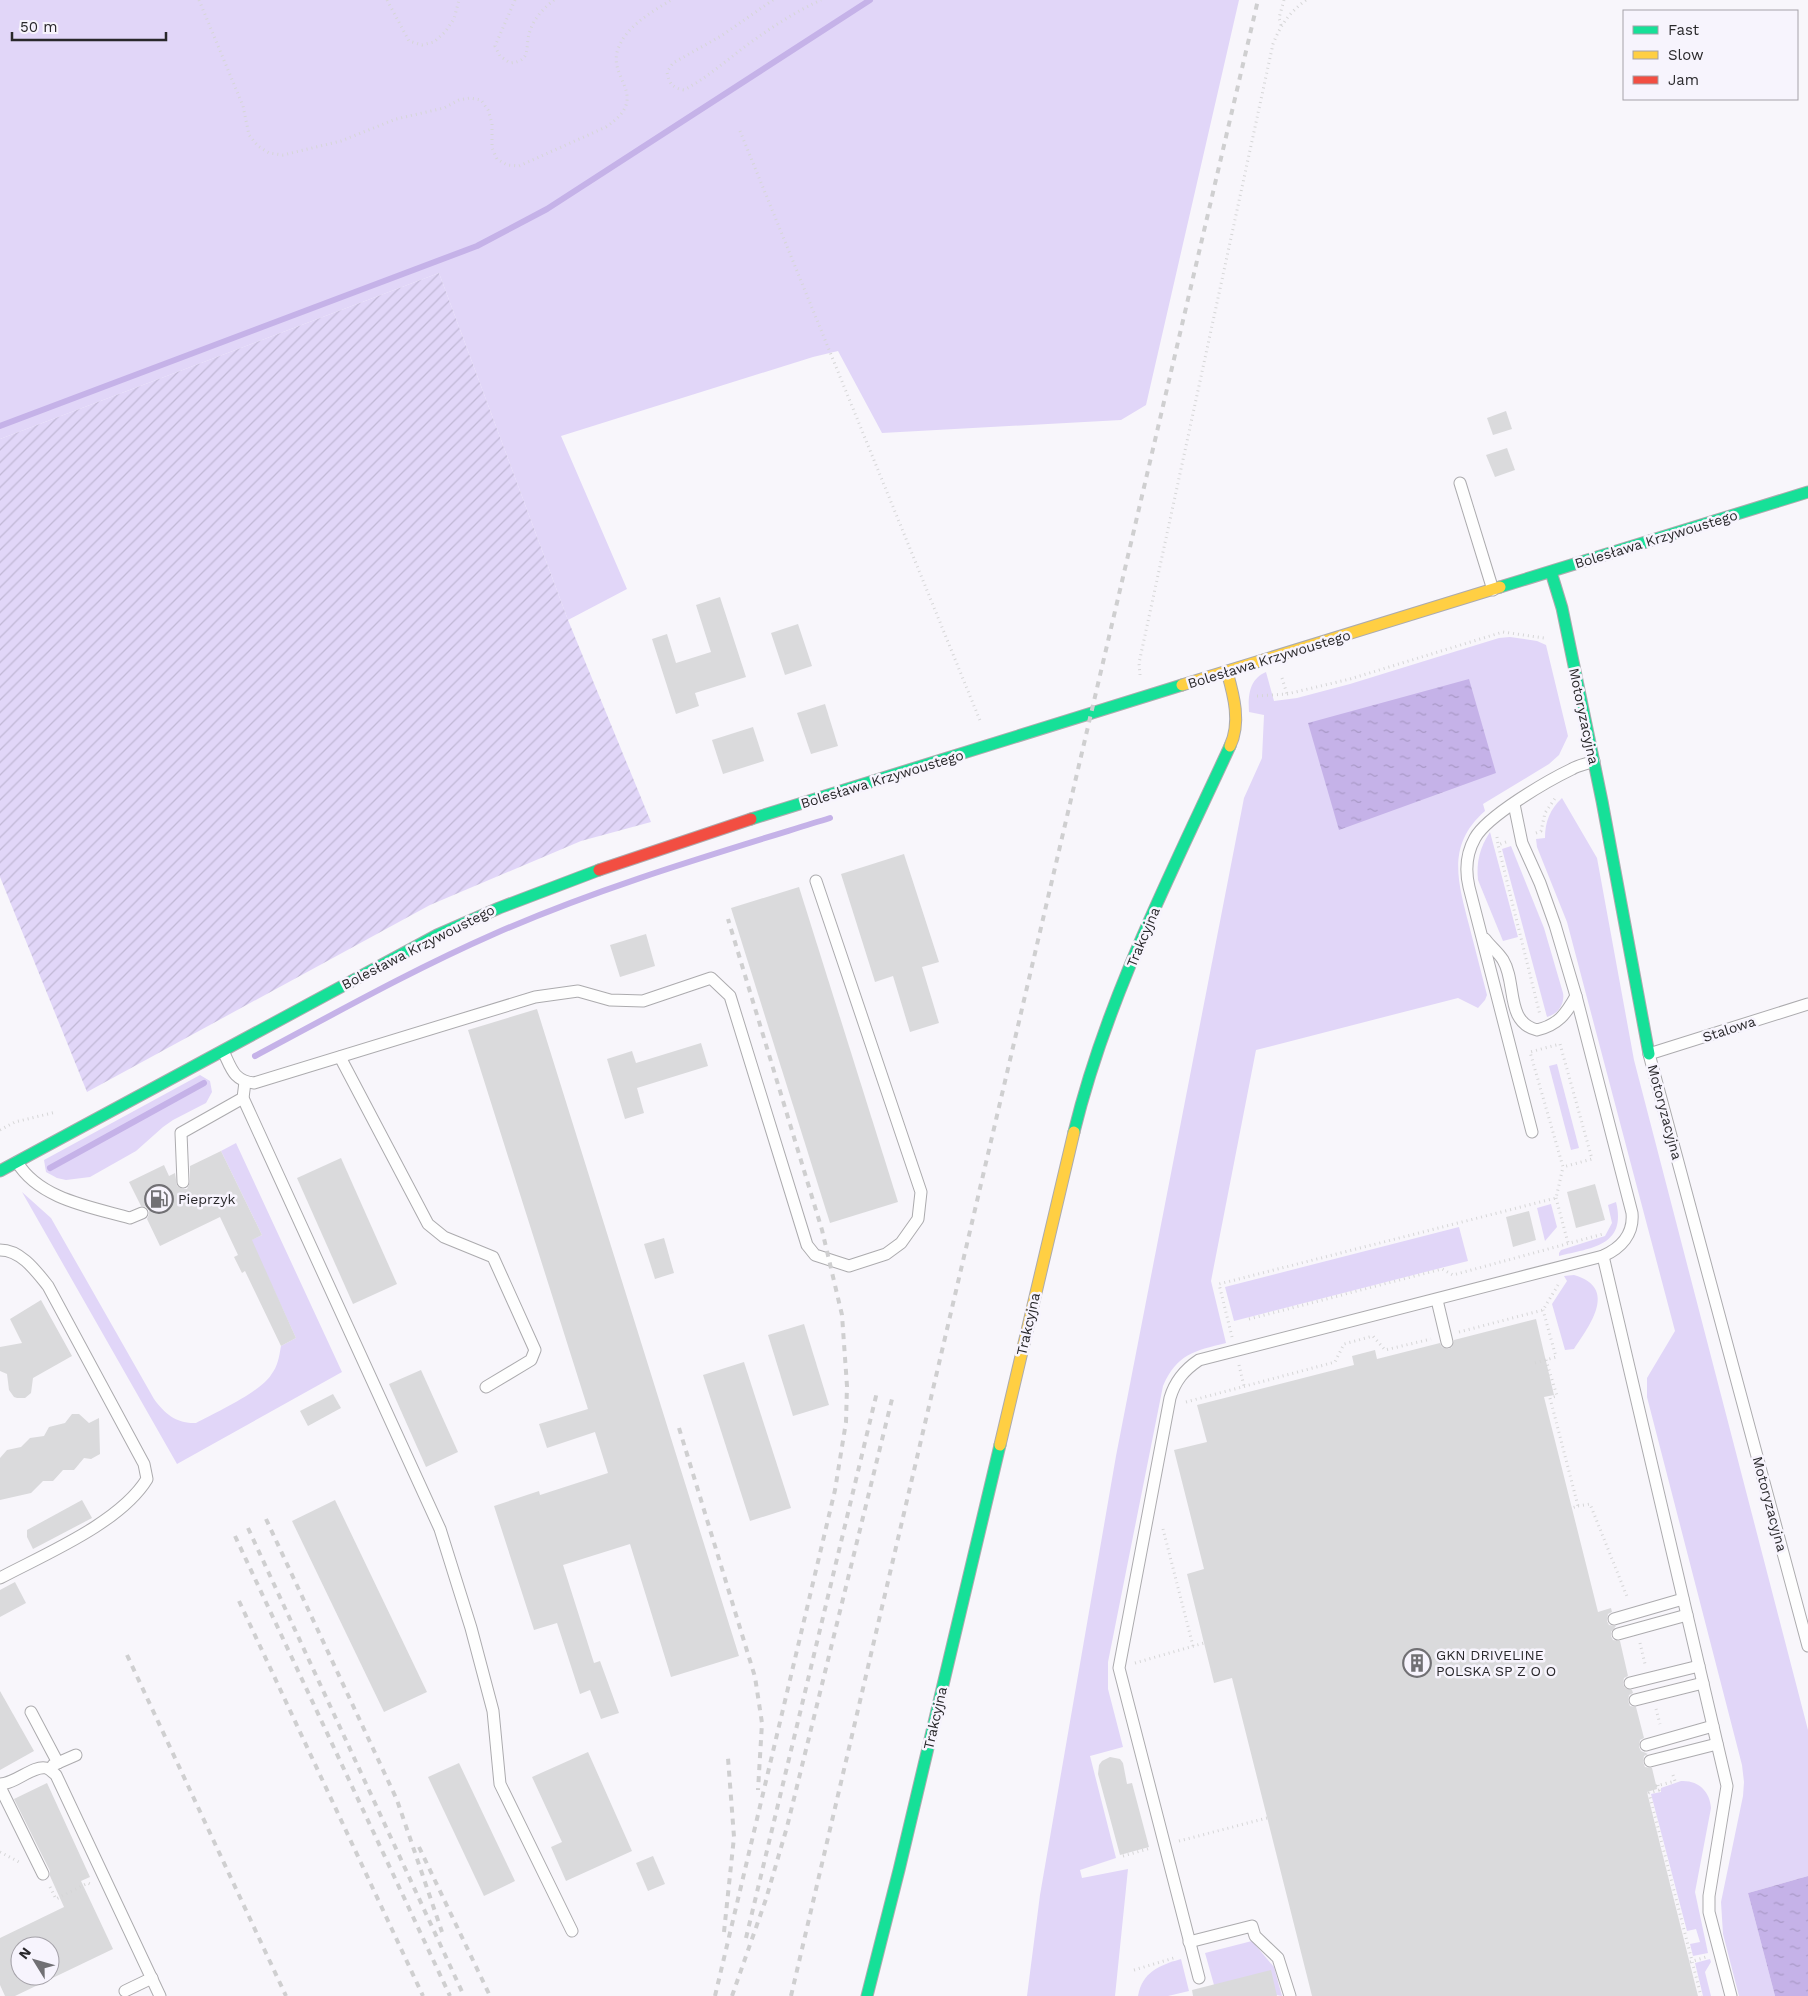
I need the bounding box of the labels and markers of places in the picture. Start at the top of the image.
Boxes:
fuel station icon: Pieprzyk [144,1184,174,1214]
place label: Pieprzyk [178,1191,236,1207]
place label: GKN DRIVELINE POLSKA SP Z O O [1436,1647,1556,1679]
building icon: GKN DRIVELINE POLSKA SP Z O O [1402,1648,1432,1678]

